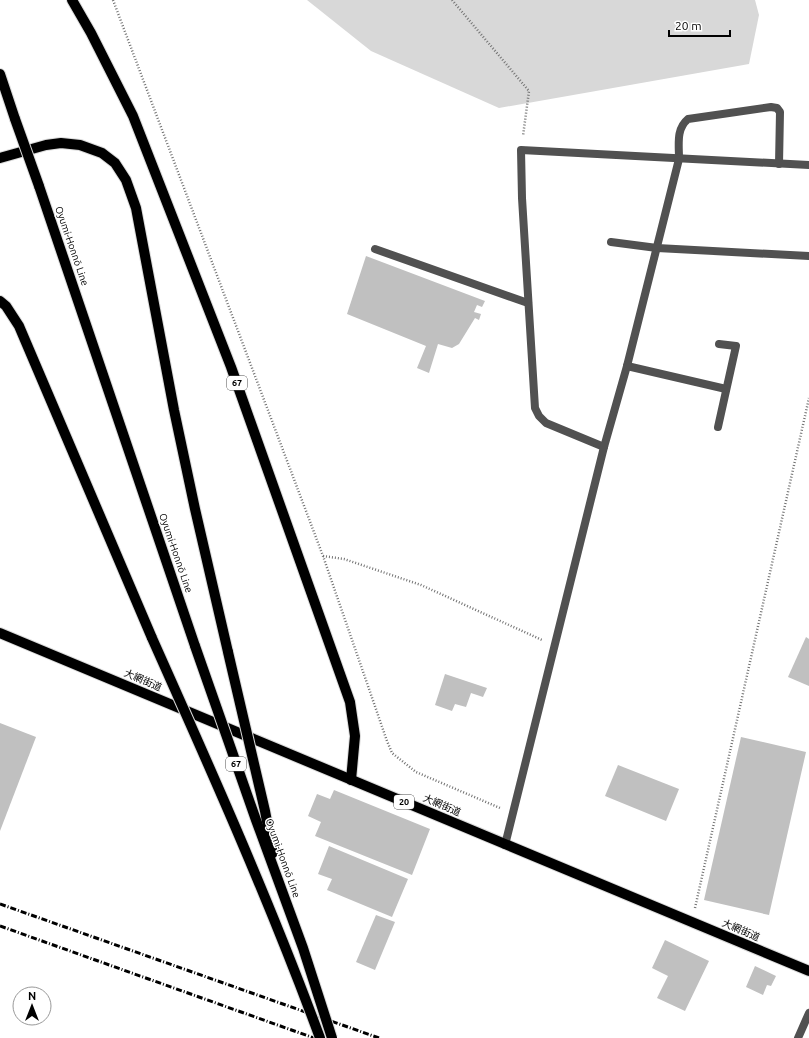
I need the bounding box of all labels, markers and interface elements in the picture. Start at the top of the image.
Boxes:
scale bar [669,12,730,38]
text: 20 m [675,19,702,32]
street label: Oyumi-Honnō Line [53,205,91,287]
road number: 67 [227,376,247,390]
street label: Oyumi-Honnō Line [157,512,195,594]
street label: 大網街道 [122,667,164,693]
road number: 67 [226,757,246,771]
street label: 大網街道 [421,792,463,818]
road number: 20 [394,795,414,809]
street label: Oyumi-Honnō Line [264,817,302,899]
street label: 大網街道 [720,917,762,943]
north arrow [12,986,52,1026]
text: N [28,990,36,1002]

